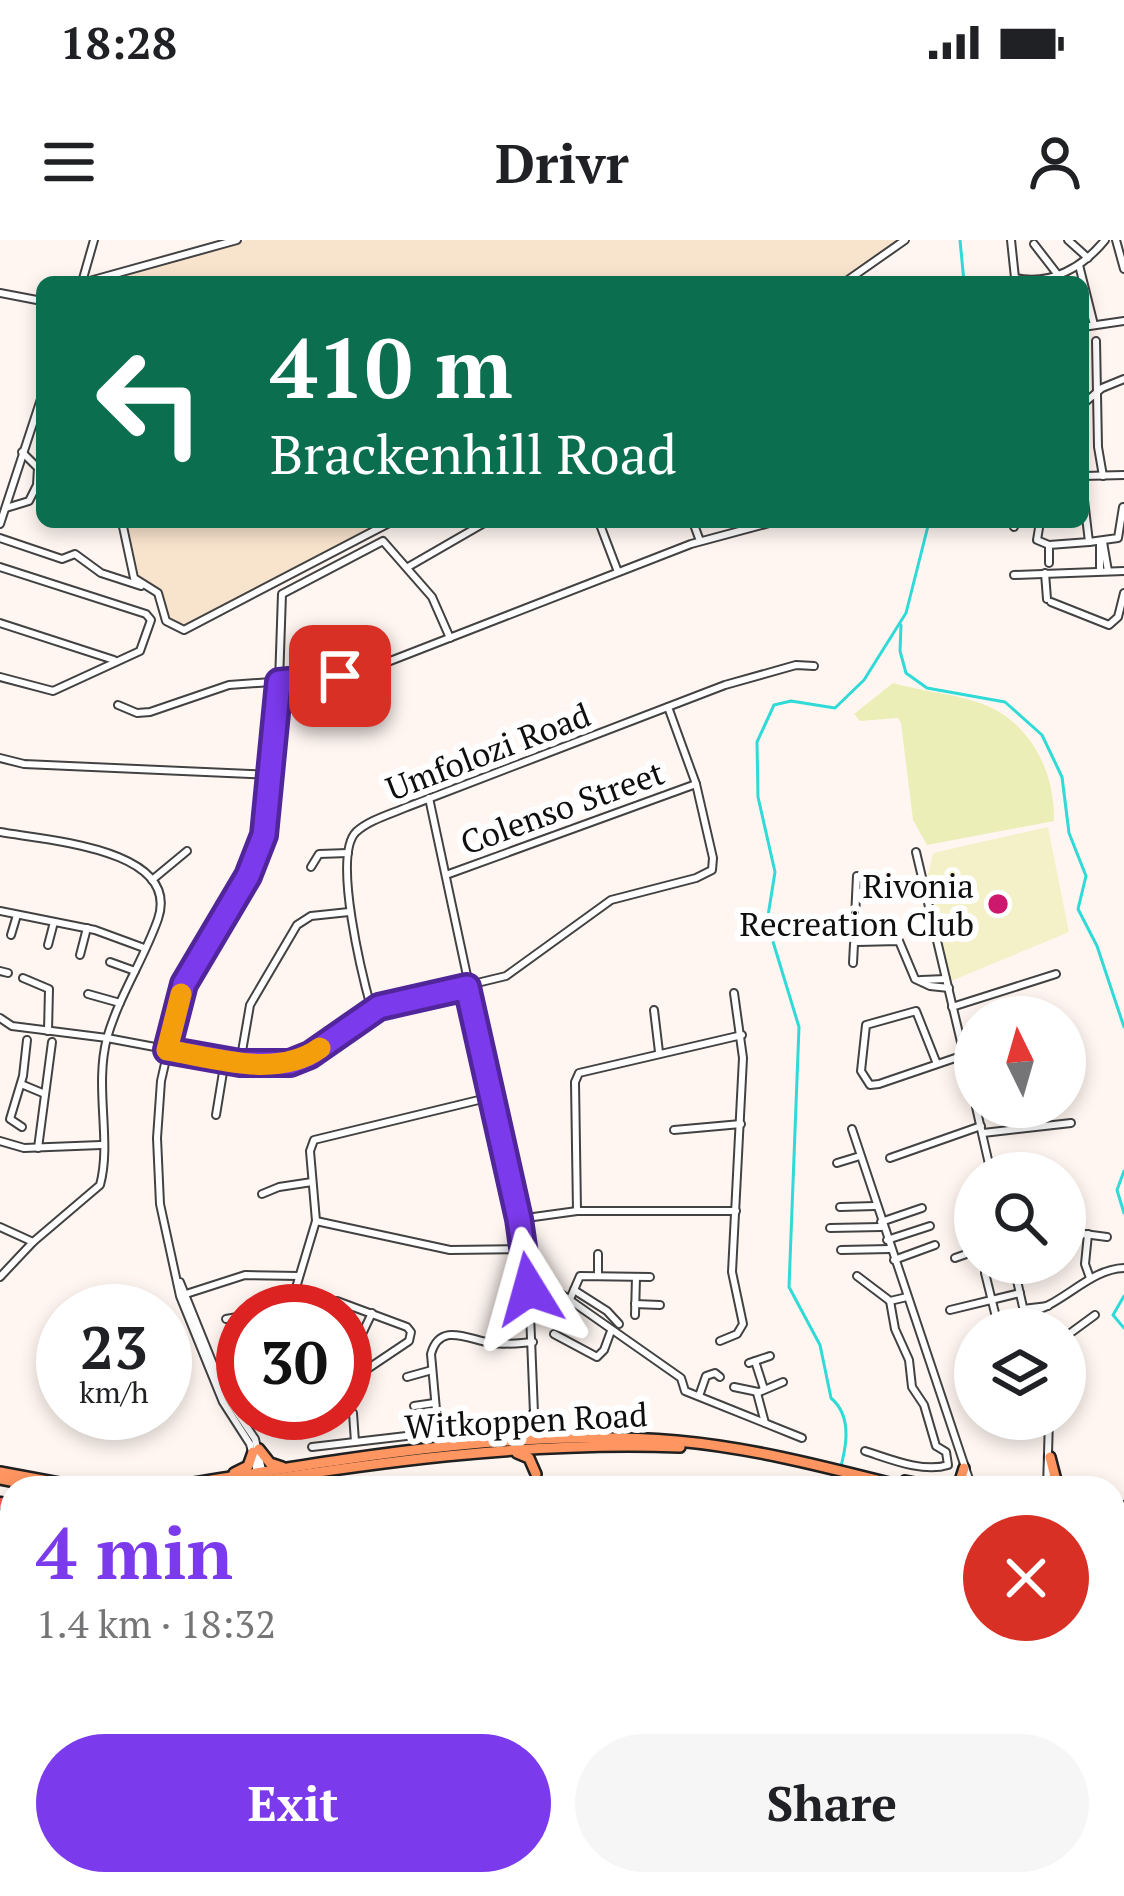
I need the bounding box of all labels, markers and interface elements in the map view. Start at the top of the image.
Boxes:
text: 18:28 [60,12,177,72]
text: Drivr [495,127,629,198]
icon: menu [36,129,102,195]
icon: person [1022,129,1088,195]
text: 410 m [270,311,513,422]
icon: left [72,324,228,480]
text: Brackenhill Road [270,418,677,489]
pin [289,625,391,727]
icon: arrive [307,643,373,709]
street label: Umfolozi Road [380,692,596,810]
street label: Colenso Street [454,750,670,864]
place label: Rivonia Recreation Club [740,864,974,945]
marker: Rivonia Recreation Club [985,891,1011,917]
north arrow [954,996,1086,1128]
map controls [954,996,1086,1440]
button: search [954,1152,1086,1284]
position arrow [466,1226,592,1352]
speed limit sign: 30 [216,1284,372,1440]
text: 23 [80,1307,148,1386]
button: layers [954,1308,1086,1440]
text: km/h [79,1372,149,1412]
street label: Witkoppen Road [404,1392,648,1448]
text: 4 min [36,1504,233,1600]
button: close [963,1515,1089,1641]
text: 1.4 km · 18:32 [36,1597,276,1649]
button: Exit [36,1734,551,1872]
button: Share [575,1734,1089,1872]

